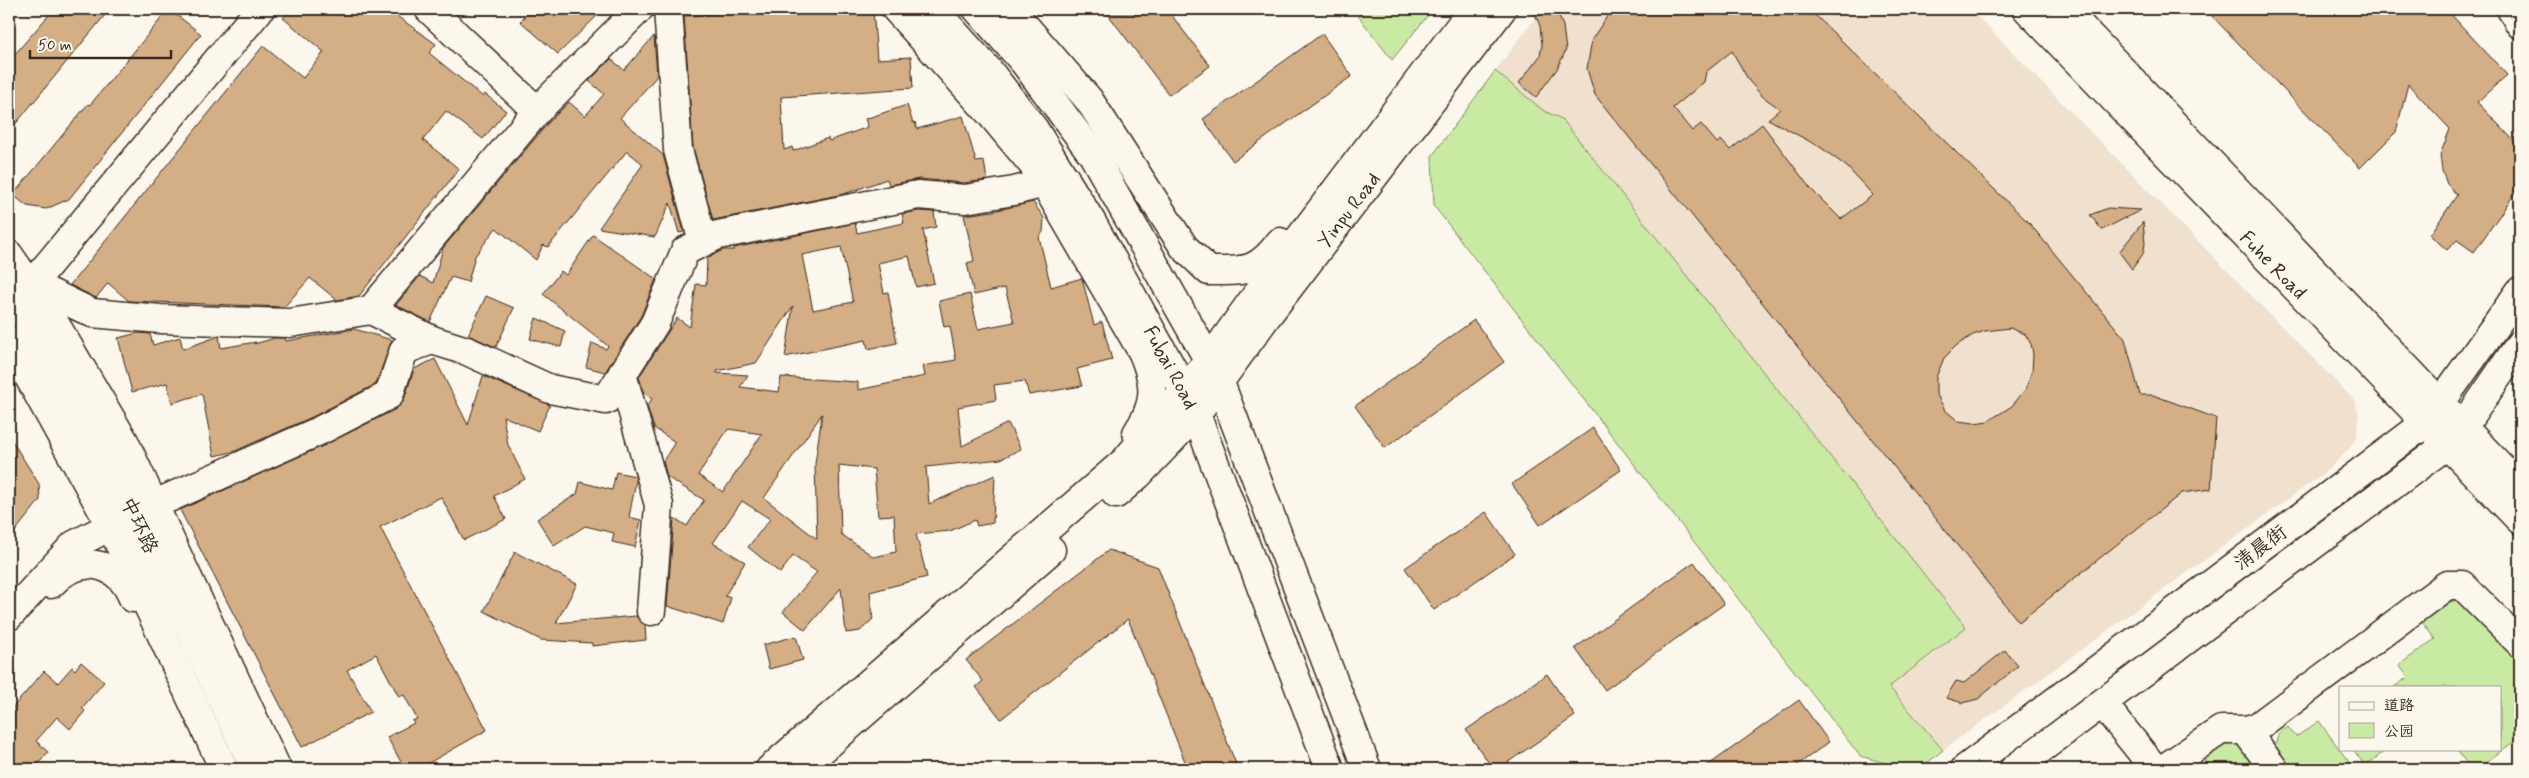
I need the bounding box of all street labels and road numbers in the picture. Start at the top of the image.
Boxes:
street label: Yinpu Road [1312,167,1387,254]
street label: Fuhe Road [2233,225,2312,306]
street label: Fubai Road [1136,321,1204,414]
street label: 中环路 [113,493,164,559]
street label: 清晨街 [2229,519,2293,577]

